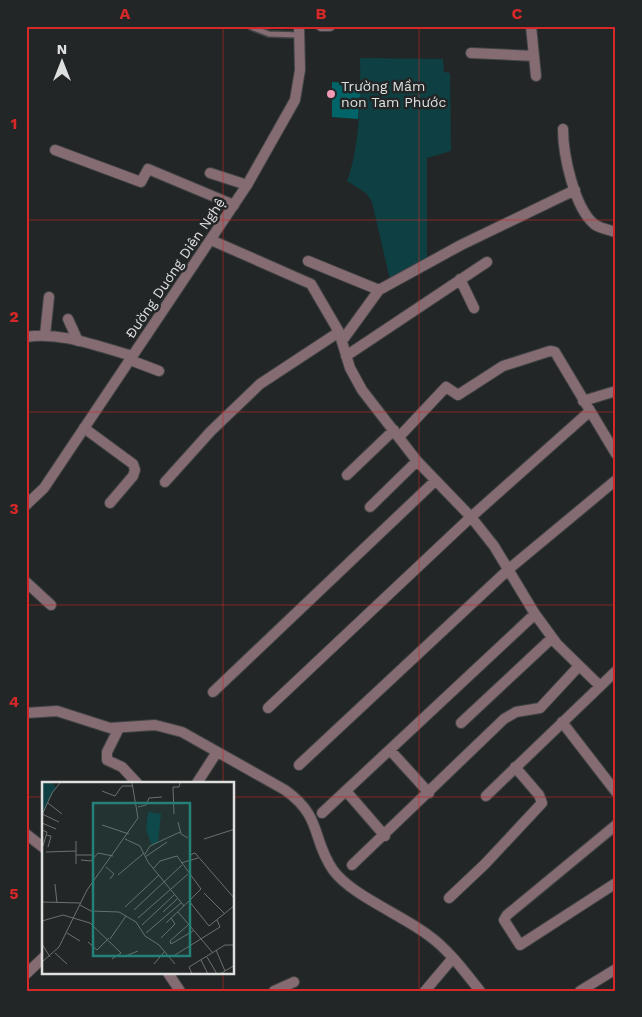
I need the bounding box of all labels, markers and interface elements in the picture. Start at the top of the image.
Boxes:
text: A [120,4,131,23]
text: B [316,4,327,23]
text: C [512,4,523,23]
north arrow [38,38,88,88]
text: N [57,41,67,57]
place label: Trường Mầm non Tam Phước [341,78,446,110]
marker: Trường Mầm non Tam Phước [325,88,337,100]
text: 1 [11,114,17,133]
street label: Đường Duơng Diên Nghệ [122,195,228,341]
text: 2 [9,307,19,326]
text: 3 [9,499,19,518]
text: 4 [9,692,19,711]
inset map [42,782,235,974]
text: 5 [9,884,19,903]

